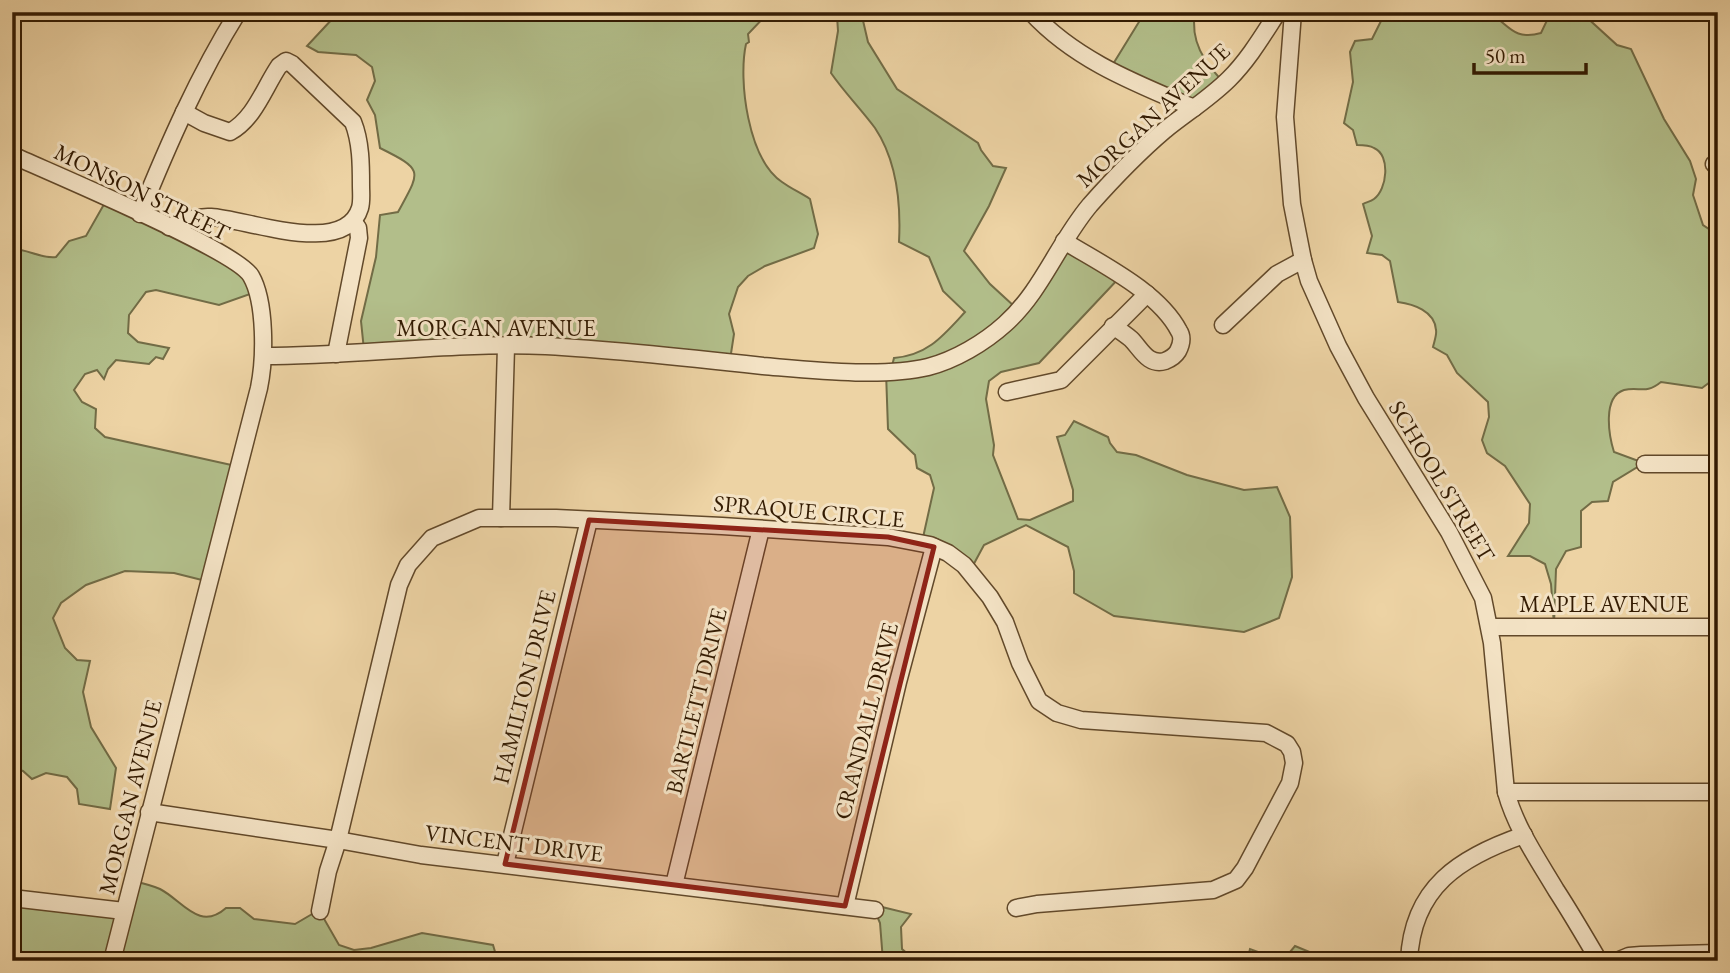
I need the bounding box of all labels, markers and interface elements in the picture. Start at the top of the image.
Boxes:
scale bar [1474,32,1586,76]
street label: MORGAN AVENUE [1070,36,1236,194]
text: 50 m [1485,42,1526,69]
street label: MONSON STREET [49,137,235,248]
street label: MORGAN AVENUE [396,313,596,343]
street label: SCHOOL STREET [1382,395,1502,568]
street label: SPRAQUE CIRCLE [712,488,906,534]
street label: HAMILTON DRIVE [485,587,563,787]
street label: MAPLE AVENUE [1519,589,1689,619]
street label: BARTLETT DRIVE [658,605,734,797]
street label: CRANDALL DRIVE [827,619,905,823]
street label: MORGAN AVENUE [91,697,169,897]
street label: VINCENT DRIVE [423,817,605,869]

